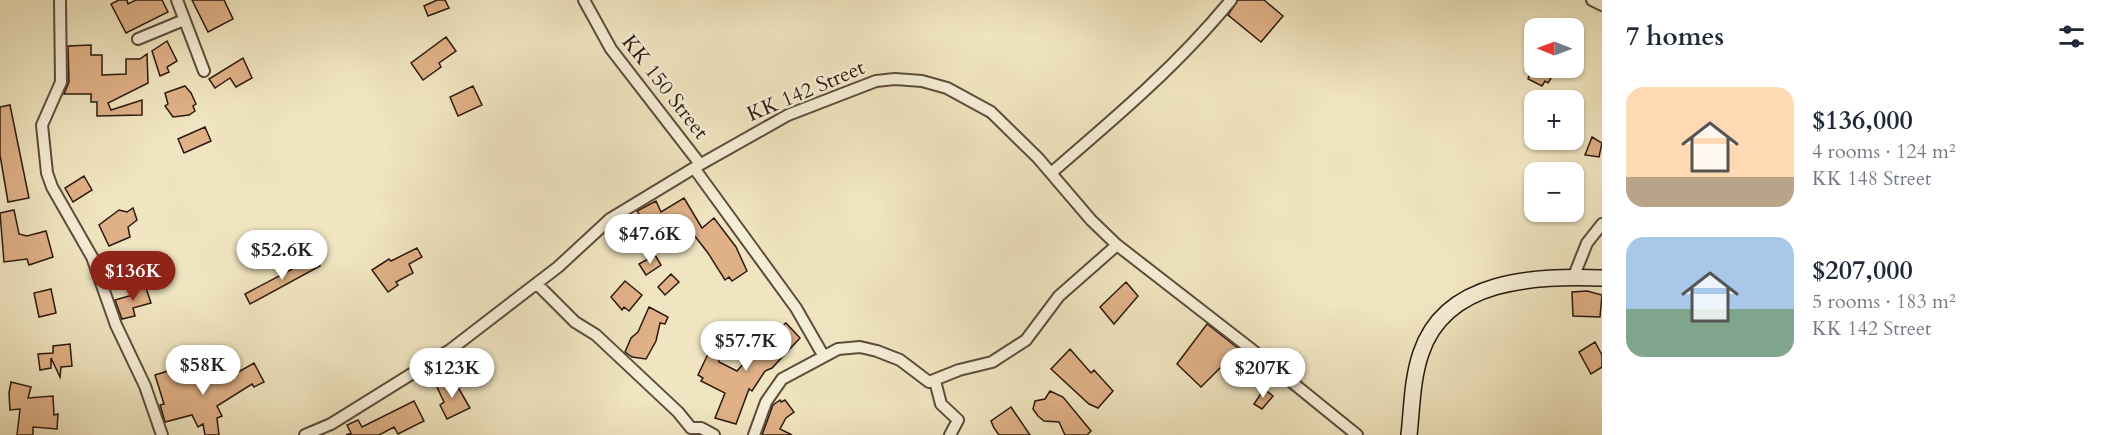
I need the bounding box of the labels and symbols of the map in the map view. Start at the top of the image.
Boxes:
north arrow [1524,18,1584,78]
street label: KK 150 Street [615,29,715,146]
street label: KK 142 Street [743,53,870,129]
pin: $47.6K [601,214,699,265]
pin: $52.6K [233,230,331,281]
pin: $136K [91,251,175,302]
pin: $57.7K [697,321,795,372]
pin: $58K [167,345,239,396]
pin: $123K [410,348,494,399]
pin: $207K [1221,348,1305,399]

